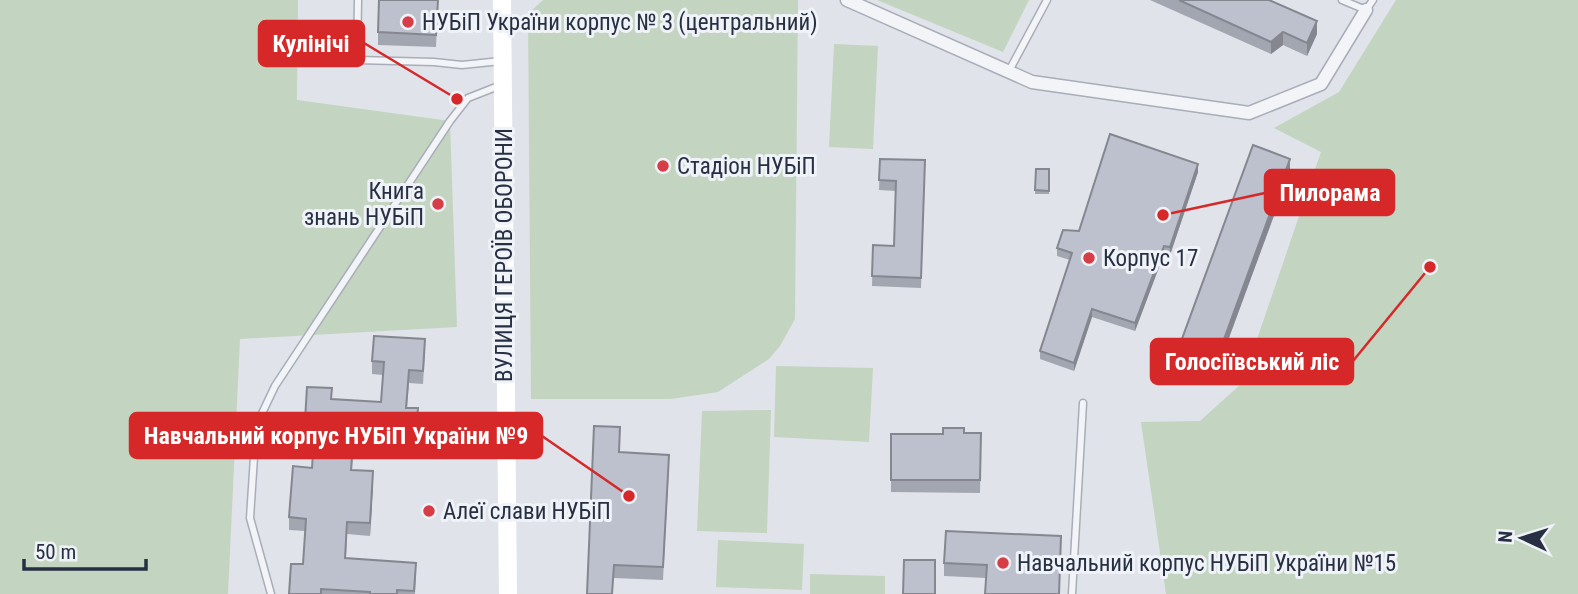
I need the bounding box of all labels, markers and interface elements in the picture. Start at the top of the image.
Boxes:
place label: НУБіП України корпус № 3 (центральний) [422,9,817,36]
marker: НУБіП України корпус № 3 (центральний) [400,14,416,30]
callout: Кулінічі [259,21,364,66]
text: Кулінічі [272,30,350,58]
street label: ВУЛИЦЯ ГЕРОЇВ ОБОРОНИ [491,128,518,382]
place label: Стадіон НУБіП [677,153,816,180]
marker: Стадіон НУБіП [655,158,671,174]
callout: Пилорама [1265,170,1394,215]
place label: Книга знань НУБіП [304,178,424,231]
text: Пилорама [1279,179,1381,207]
marker: Книга знань НУБіП [430,196,446,212]
place label: Корпус 17 [1103,245,1198,272]
marker: Корпус 17 [1081,250,1097,266]
callout: Голосіївський ліс [1151,339,1353,384]
text: Голосіївський ліс [1165,348,1339,376]
callout: Навчальний корпус НУБіП України №9 [130,413,542,458]
text: Навчальний корпус НУБіП України №9 [144,422,528,450]
place label: Алеї слави НУБіП [443,498,611,525]
marker: Алеї слави НУБіП [421,503,437,519]
north arrow [1487,503,1557,573]
scale bar [24,528,147,572]
text: N [1494,530,1517,543]
text: 50 m [35,540,76,564]
place label: Навчальний корпус НУБіП України №15 [1017,550,1396,577]
marker: Навчальний корпус НУБіП України №15 [995,555,1011,571]

